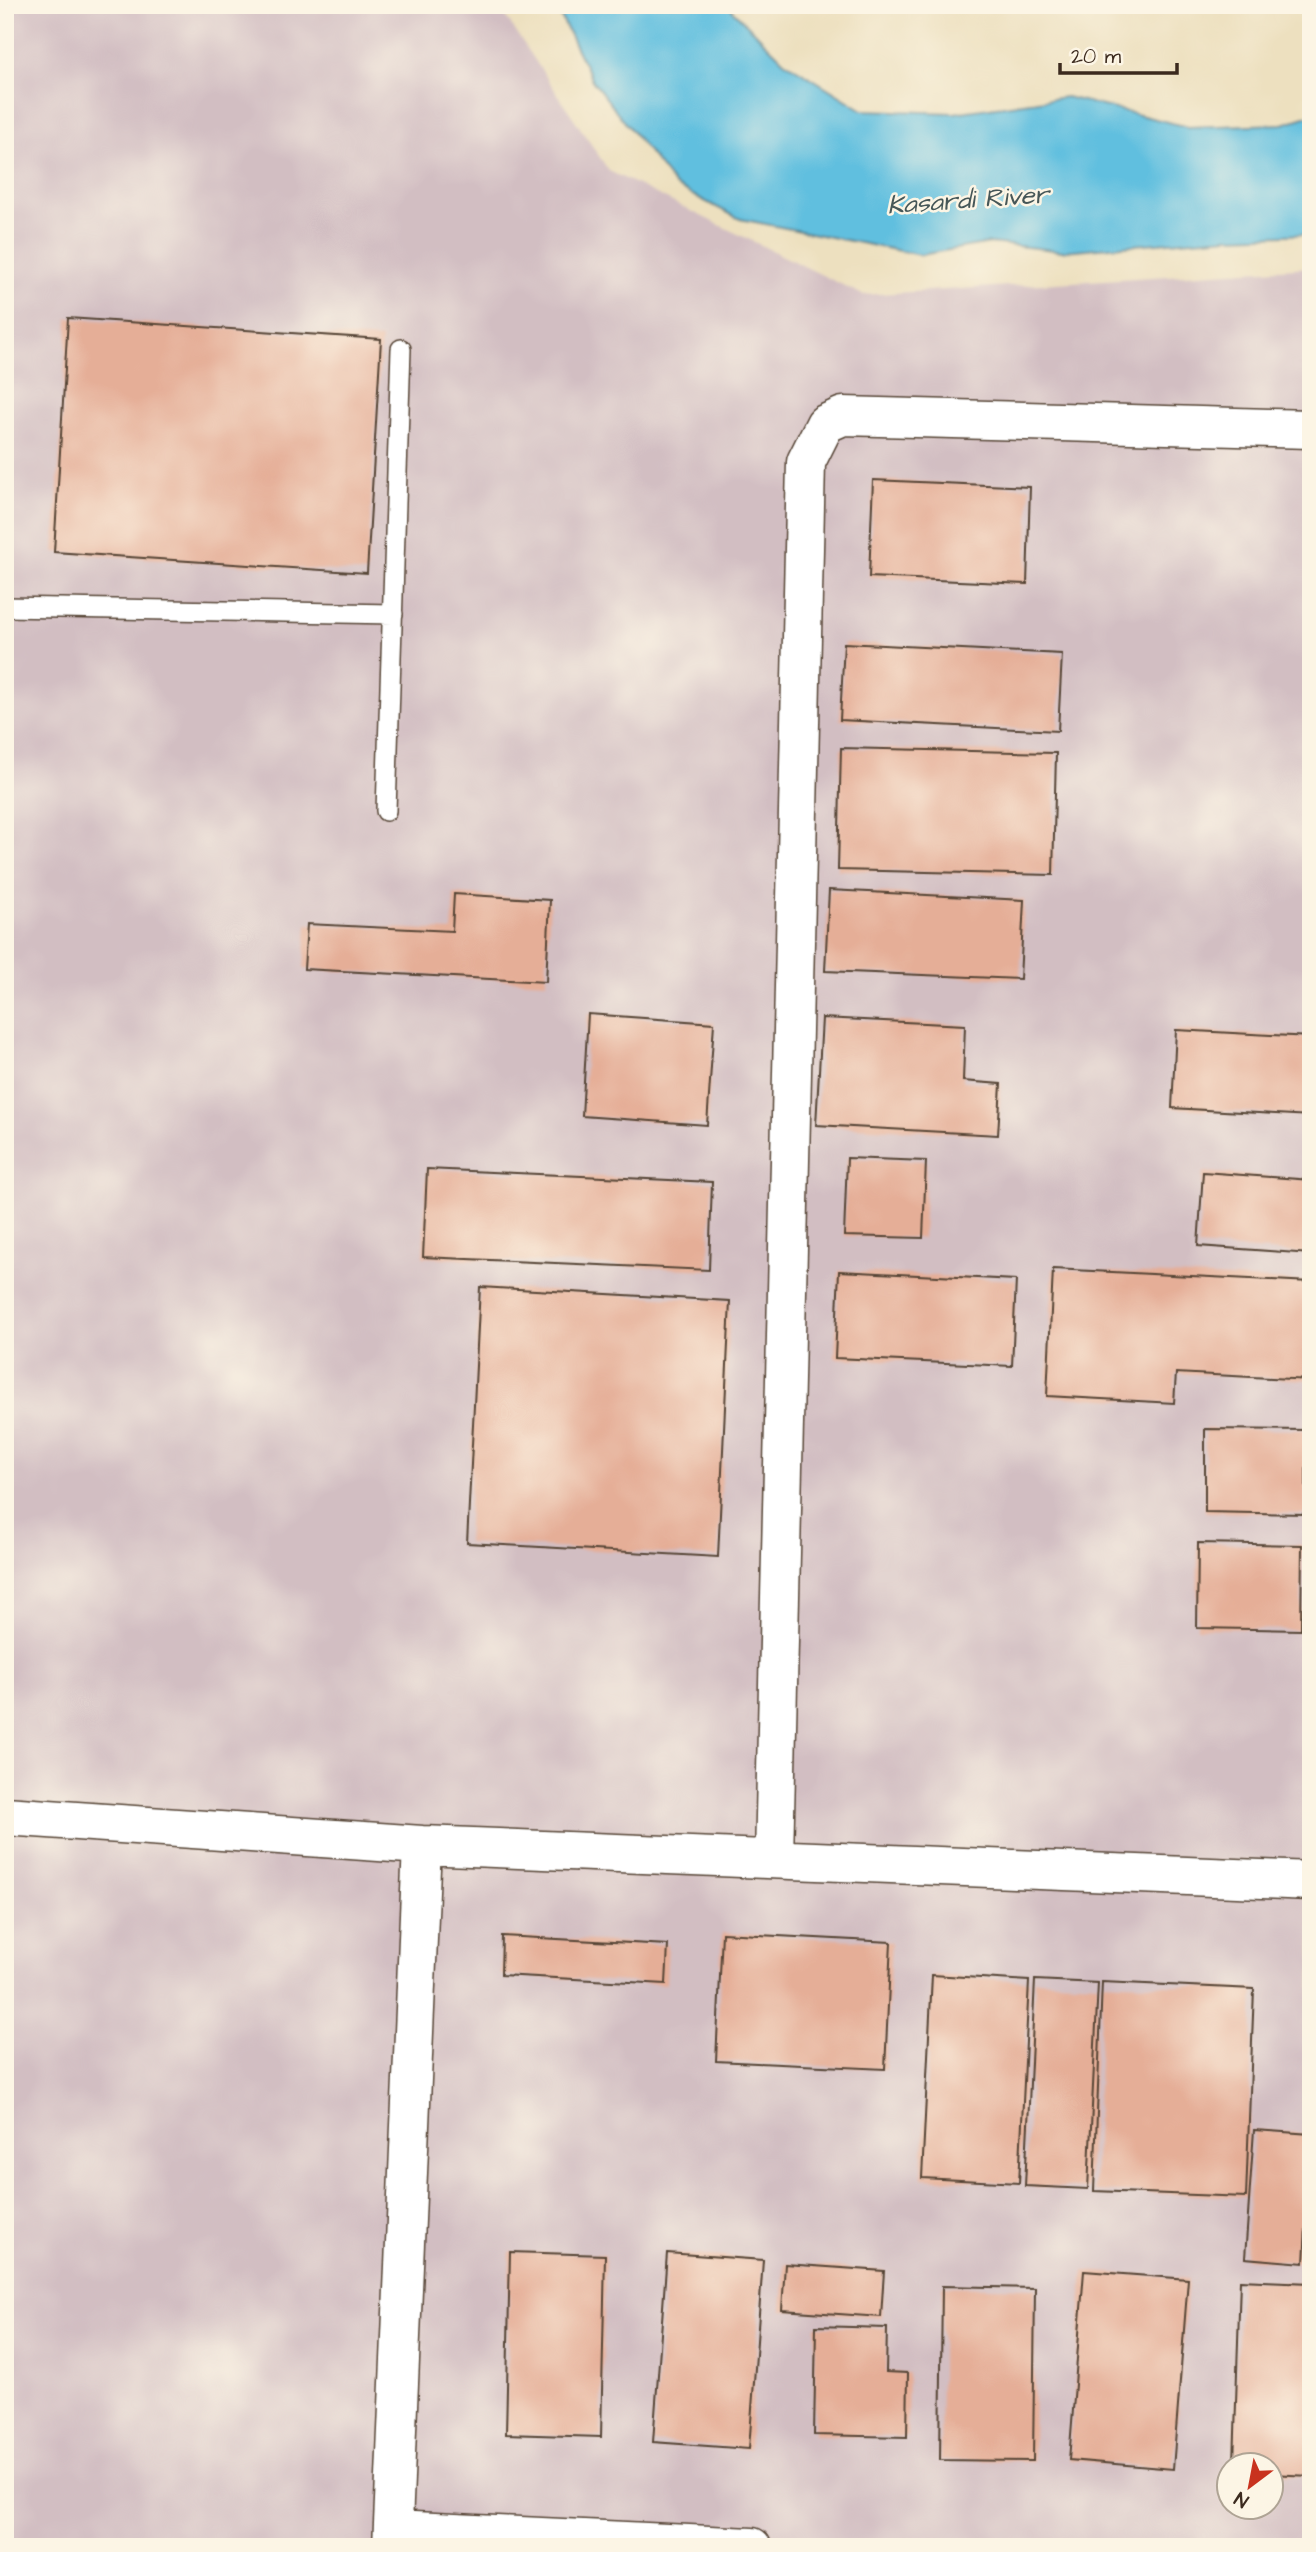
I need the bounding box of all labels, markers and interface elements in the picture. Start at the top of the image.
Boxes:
scale bar [1060,32,1178,76]
text: 20 m [1071,42,1122,71]
water label: Kasardi River [886,176,1053,224]
north arrow [1214,2450,1284,2520]
text: N [1230,2484,1254,2514]

